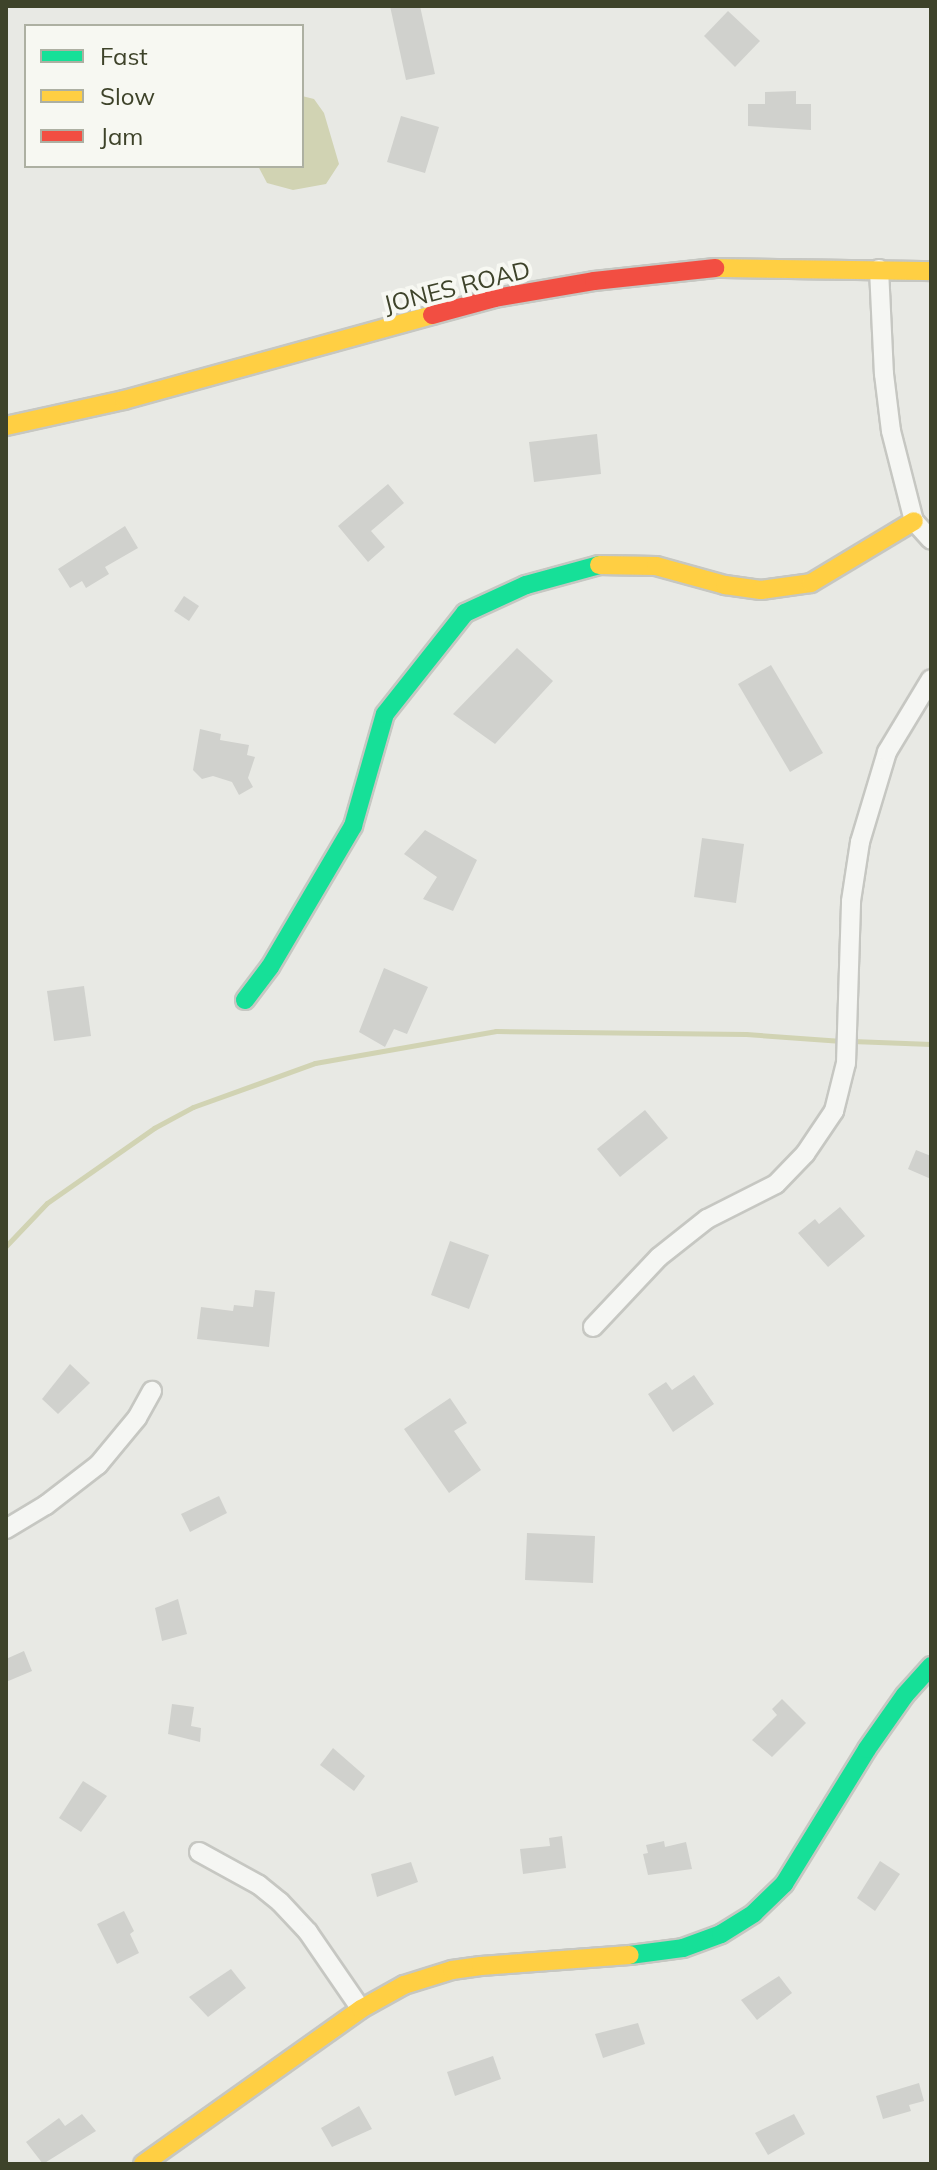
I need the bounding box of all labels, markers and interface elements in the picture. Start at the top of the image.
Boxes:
legend [24,24,304,168]
text: Fast [100,41,148,71]
text: Slow [100,81,155,111]
text: Jam [100,121,143,151]
street label: JONES ROAD [381,255,533,319]

